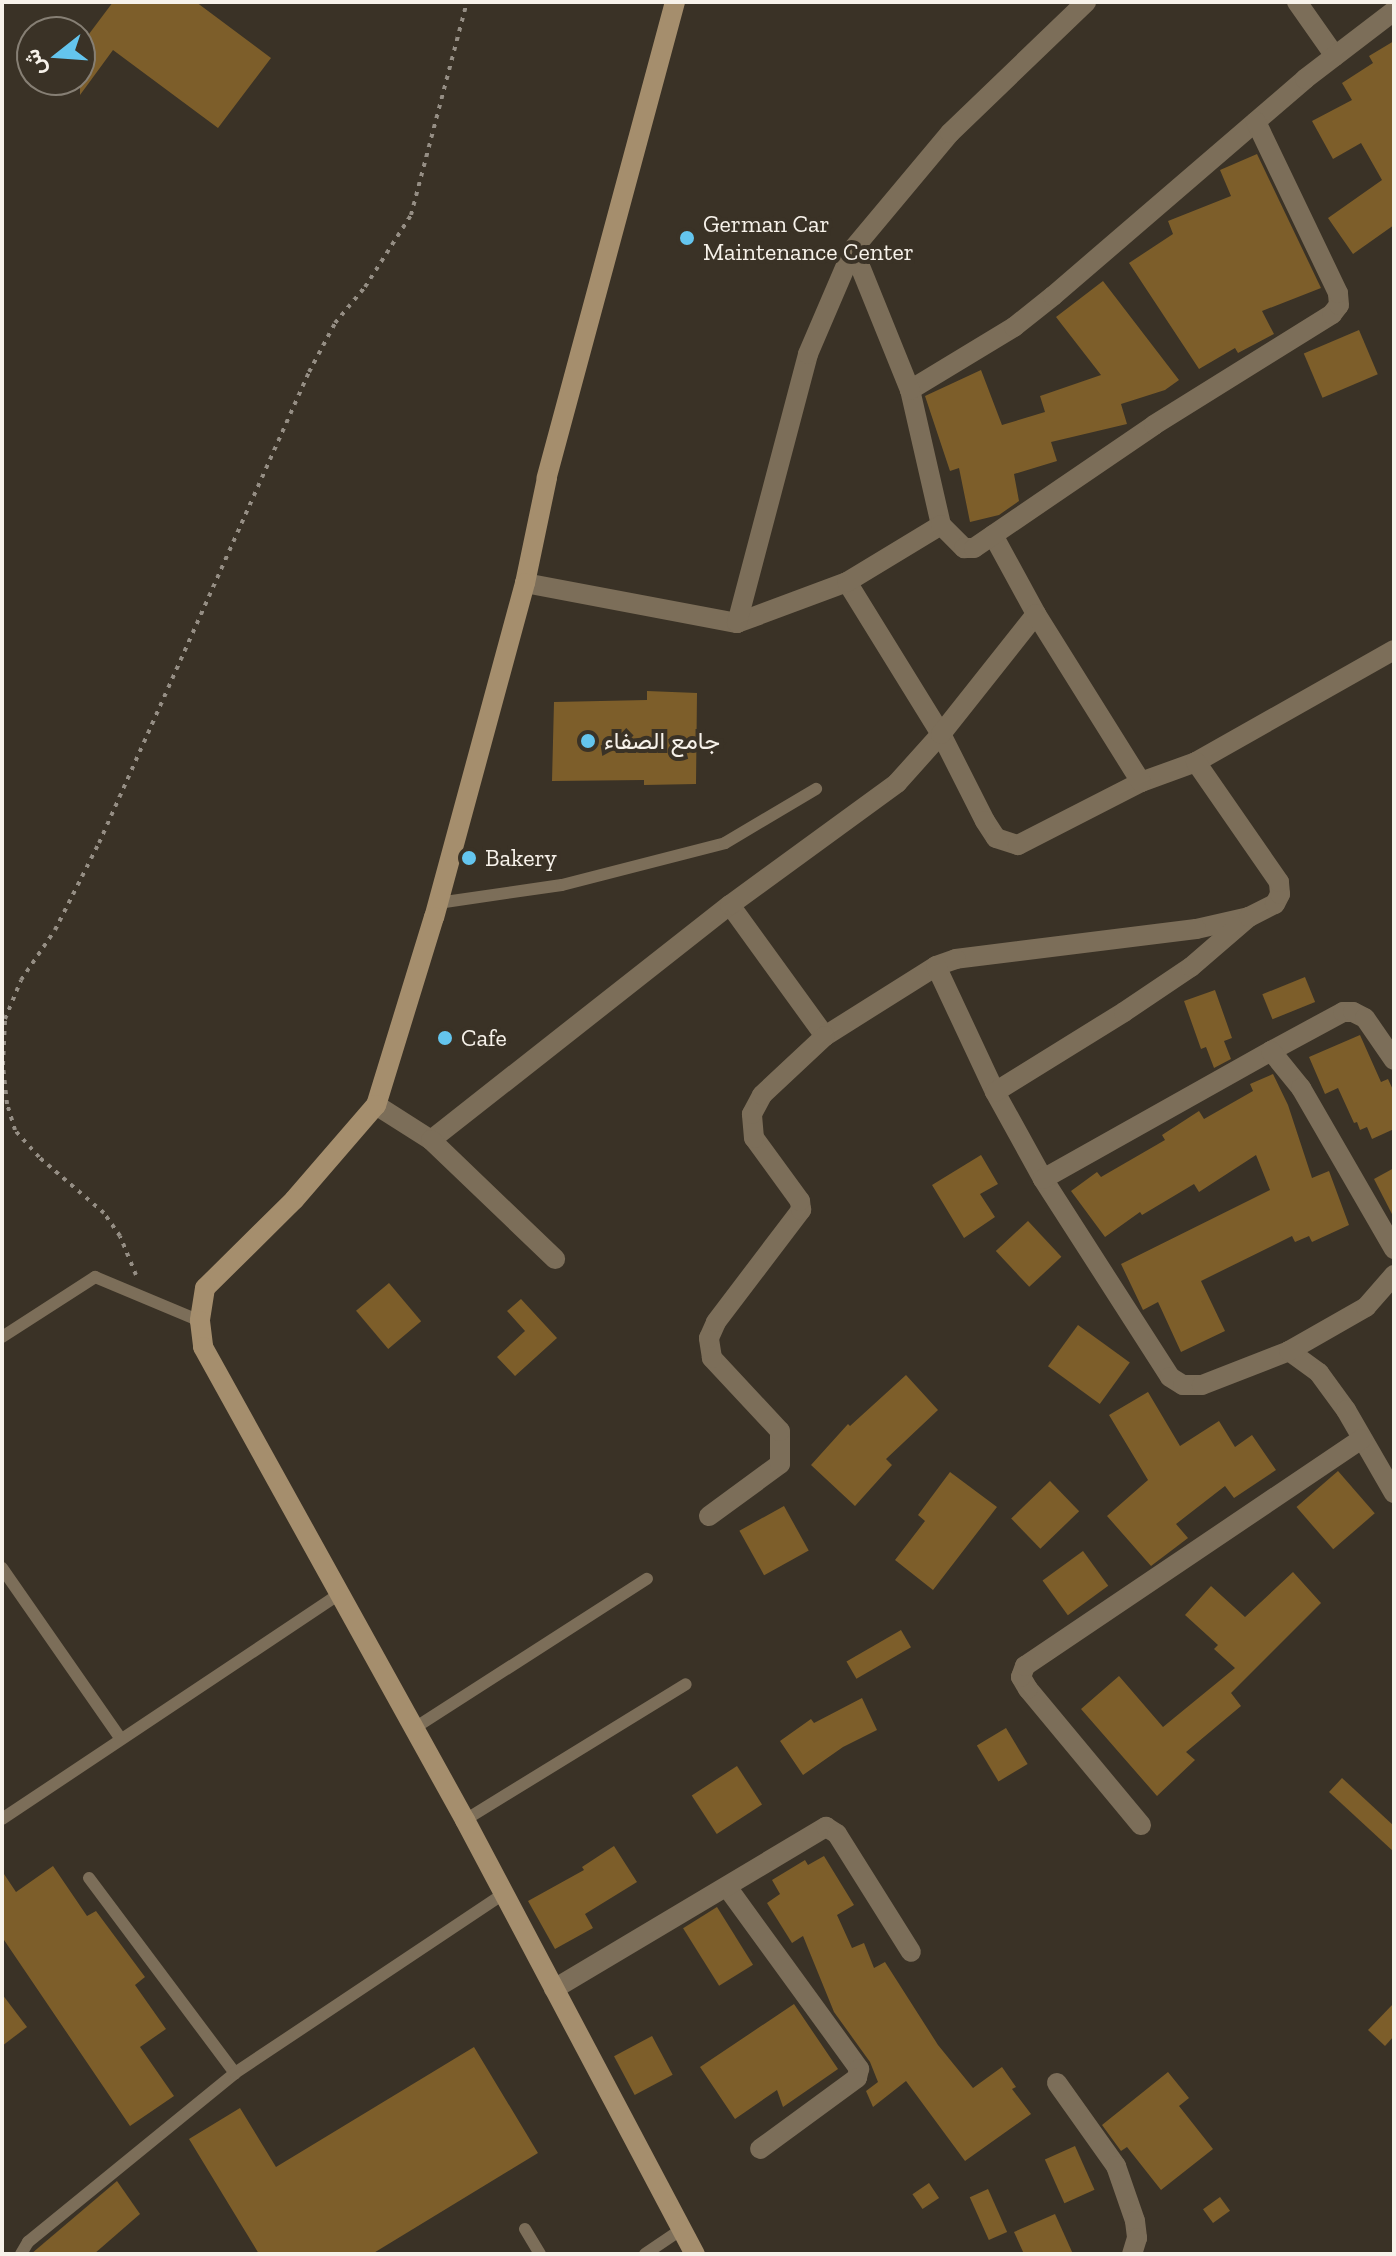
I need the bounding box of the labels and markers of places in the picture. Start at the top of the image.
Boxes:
place label: German Car Maintenance Center [703,210,914,266]
marker: German Car Maintenance Center [678,229,696,247]
place label: جامع الصفاء [604,727,720,755]
marker: جامع الصفاء [579,732,597,750]
place label: Bakery [485,844,557,872]
marker: Bakery [460,849,478,867]
place label: Cafe [461,1024,507,1052]
marker: Cafe [436,1029,454,1047]

